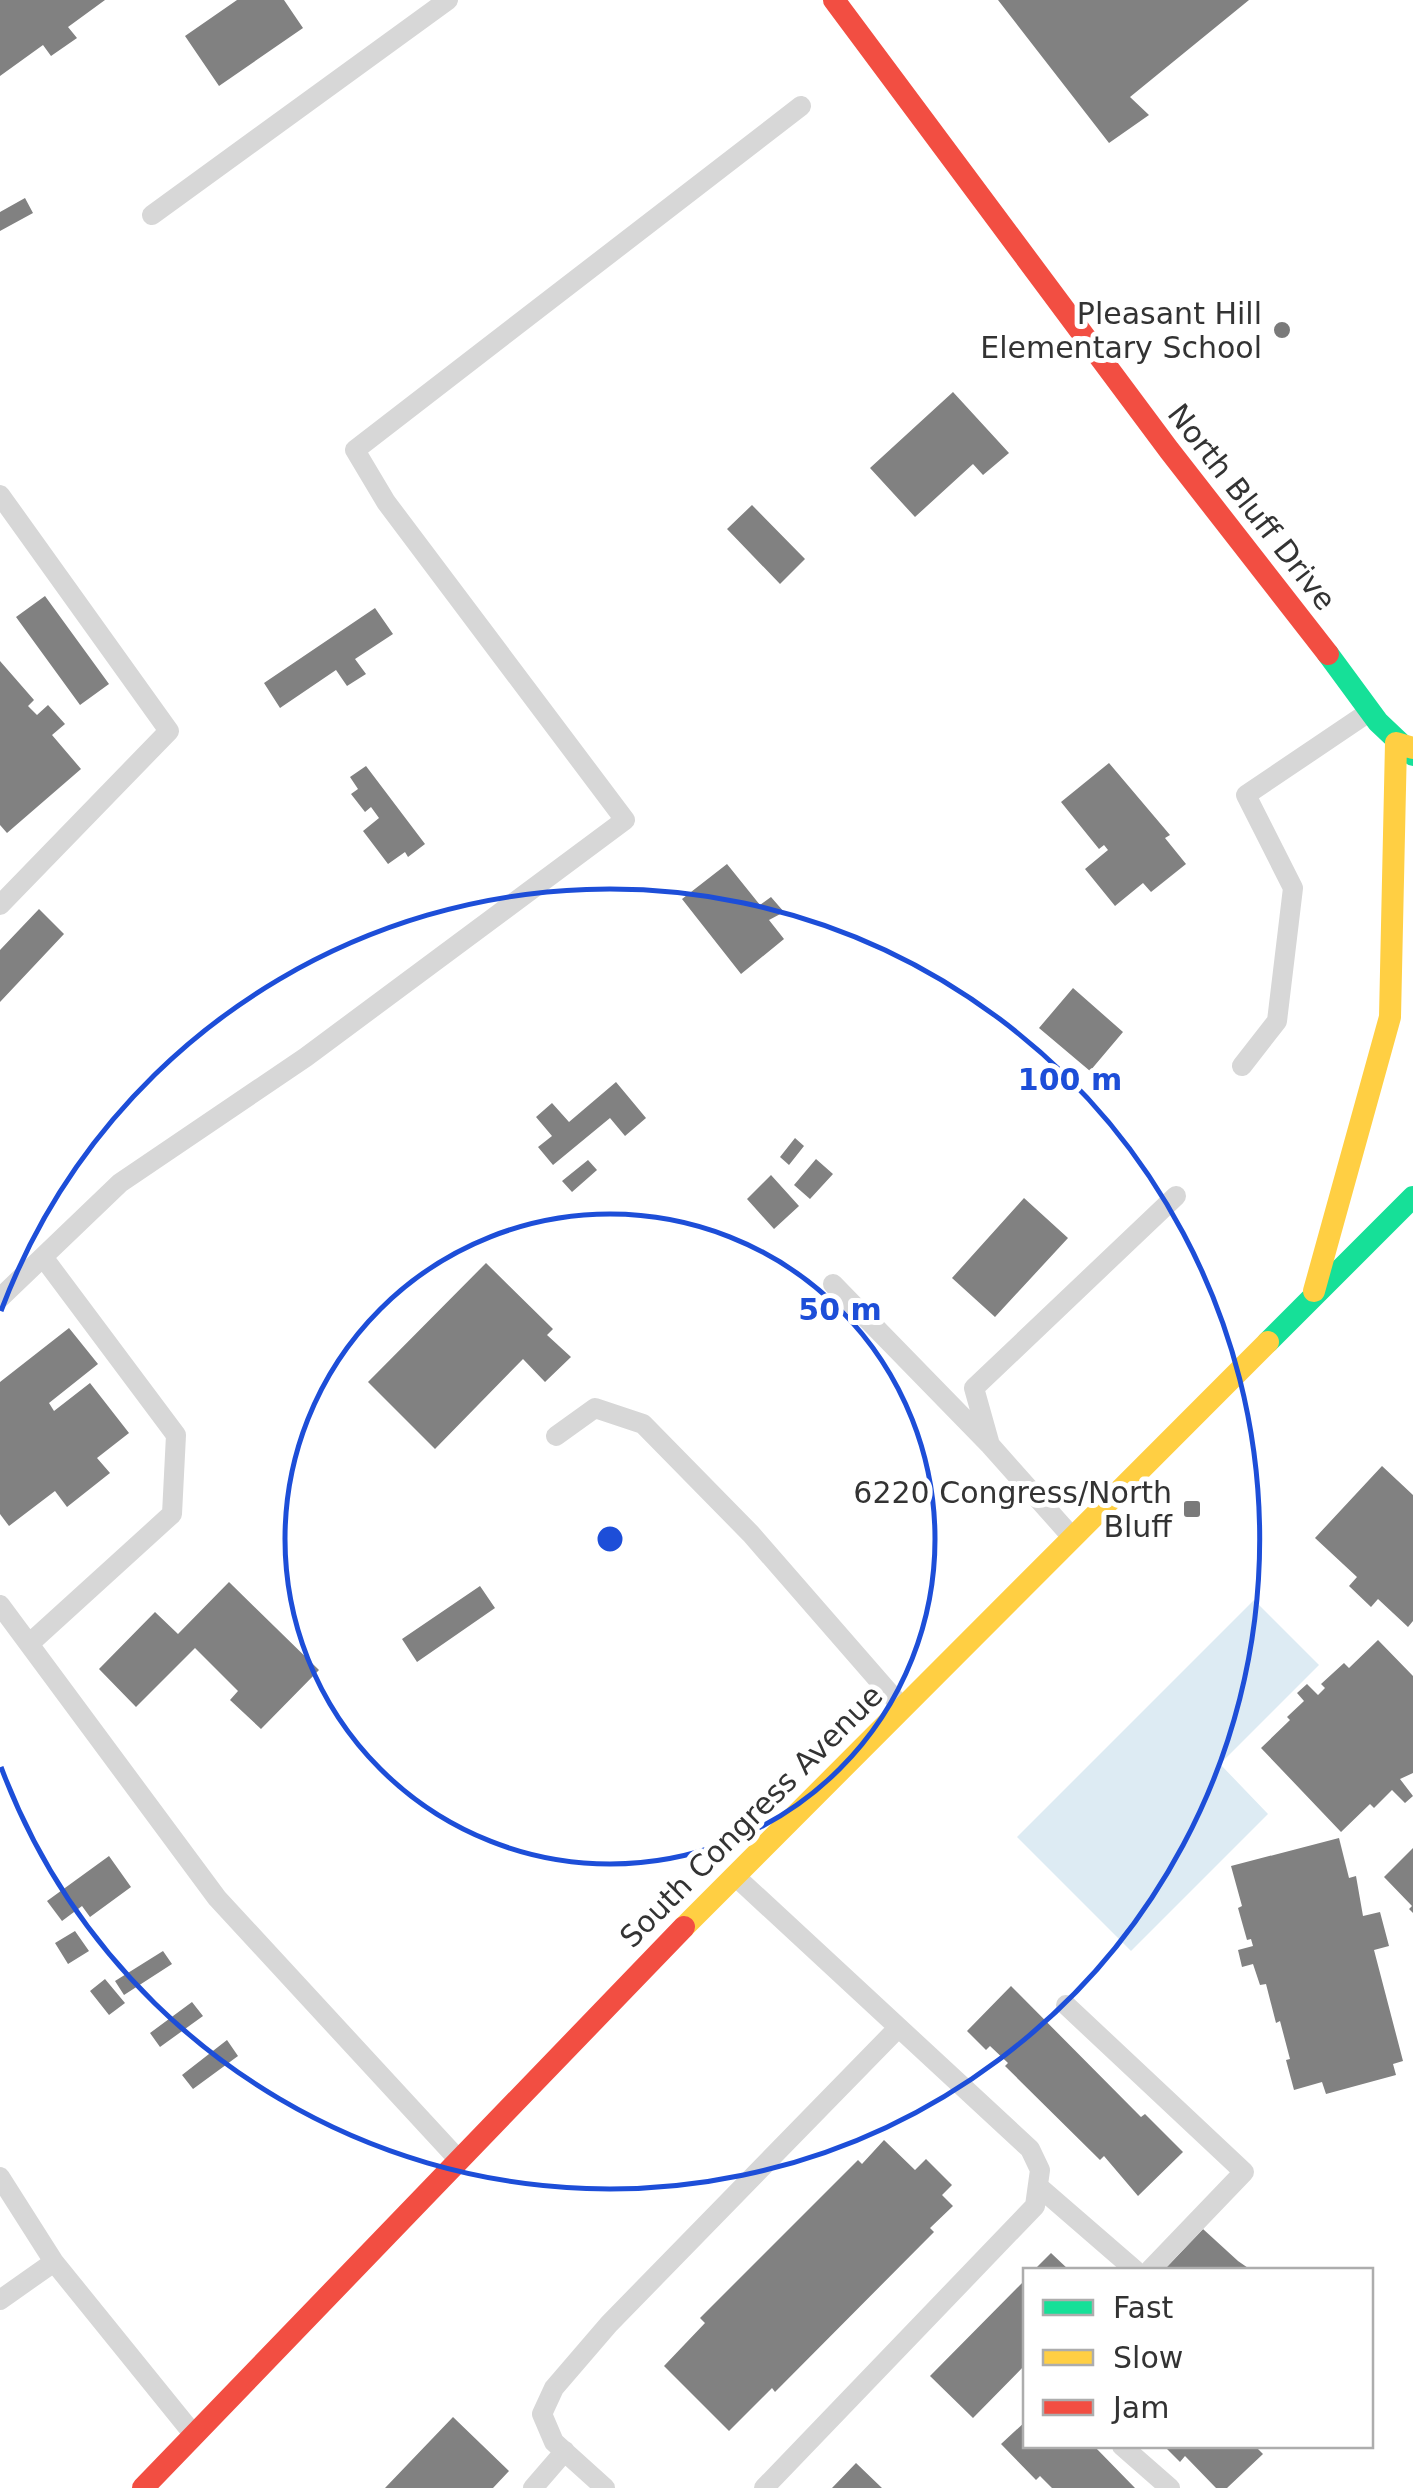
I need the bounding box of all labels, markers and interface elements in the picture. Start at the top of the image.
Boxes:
place label: Pleasant Hill Elementary School [980,296,1262,365]
marker: Pleasant Hill Elementary School [1271,319,1293,341]
street label: North Bluff Drive [1161,397,1343,617]
text: 100 m [1018,1062,1122,1097]
text: 50 m [798,1292,882,1327]
place label: 6220 Congress/North Bluff [853,1475,1173,1544]
marker: 6220 Congress/North Bluff [1181,1498,1203,1520]
centre of rings [592,1521,628,1557]
street label: South Congress Avenue [613,1678,889,1954]
legend [1023,2268,1373,2448]
text: Fast [1113,2290,1174,2325]
text: Slow [1113,2340,1183,2375]
text: Jam [1111,2390,1169,2425]

